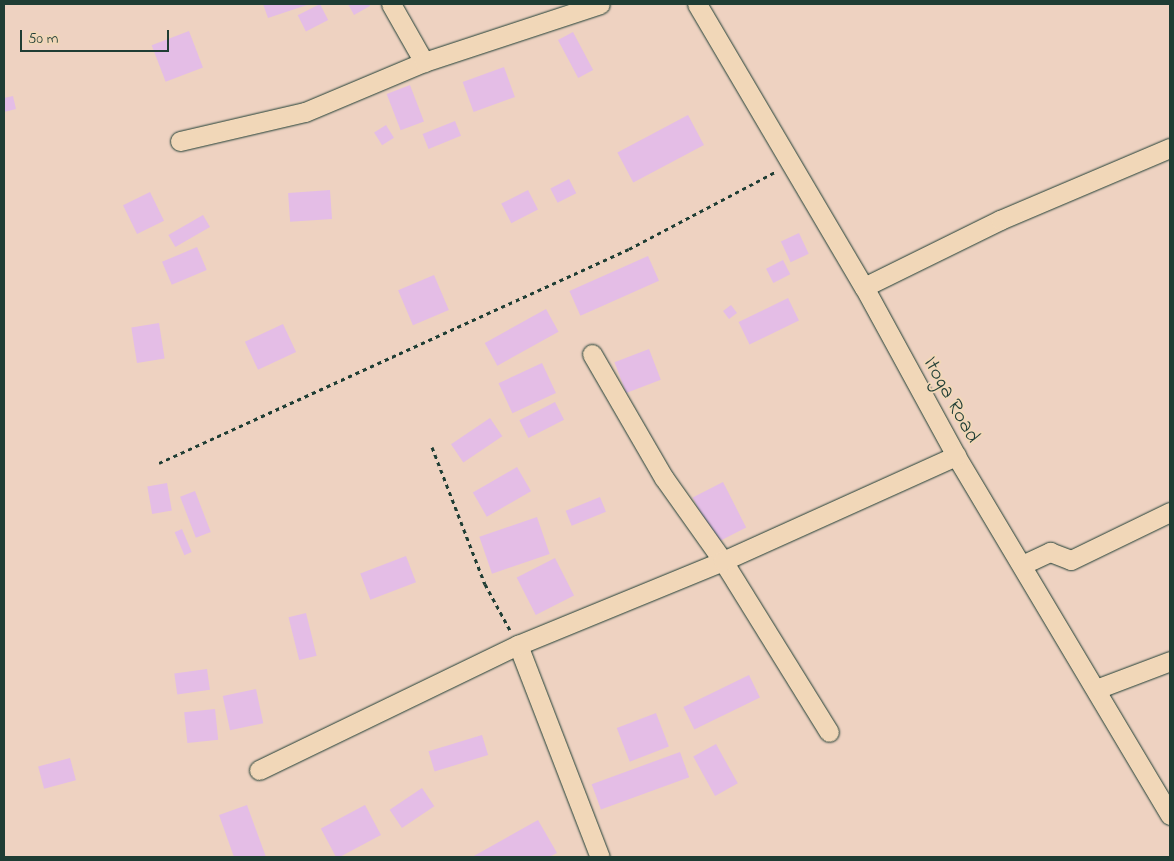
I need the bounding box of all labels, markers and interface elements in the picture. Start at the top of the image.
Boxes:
scale bar [22,20,171,52]
text: 50 m [28,28,58,50]
street label: Itoga Road [917,353,985,447]

